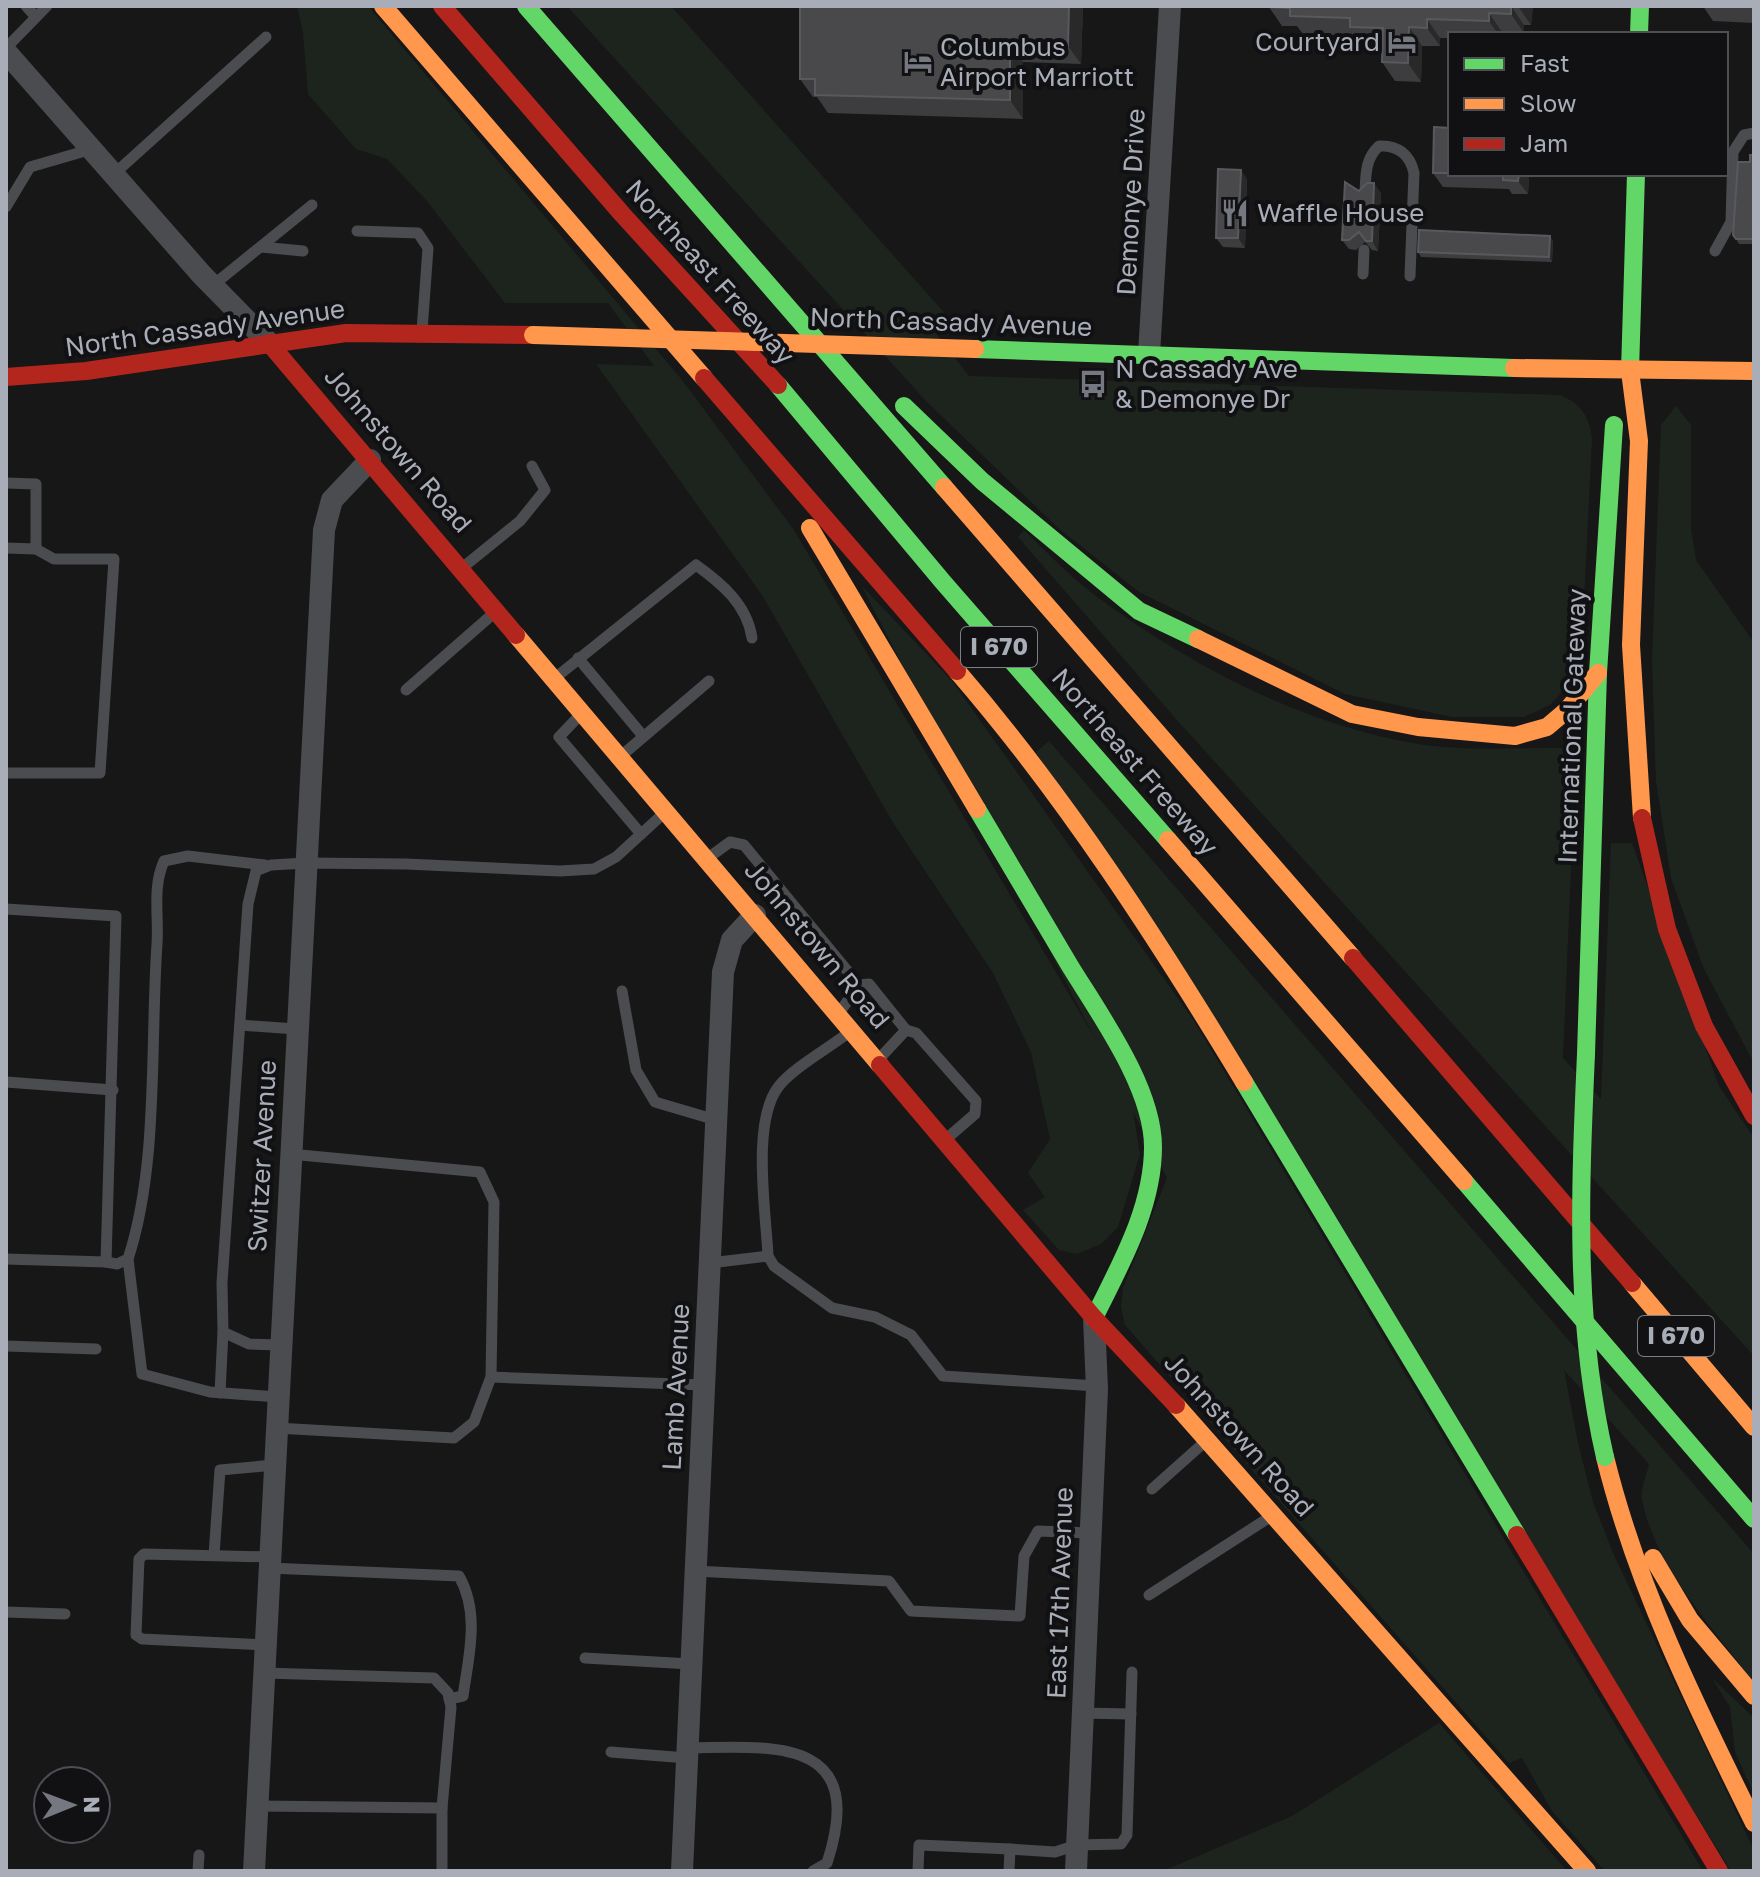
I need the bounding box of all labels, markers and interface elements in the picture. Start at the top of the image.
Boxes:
place label: Courtyard [1255,26,1380,57]
hotel icon: Courtyard [1387,27,1417,57]
place label: Columbus Airport Marriott [940,31,1134,92]
legend [1448,32,1728,176]
hotel icon: Columbus Airport Marriott [903,47,933,77]
text: Fast [1520,48,1570,77]
text: Slow [1520,88,1576,117]
street label: Demonye Drive [1110,108,1151,296]
text: Jam [1520,128,1568,157]
street label: Northeast Freeway [619,173,802,371]
place label: Waffle House [1257,197,1424,228]
restaurant icon: Waffle House [1220,198,1250,228]
street label: North Cassady Avenue [63,293,347,363]
street label: North Cassady Avenue [809,301,1093,342]
place label: N Cassady Ave & Demonye Dr [1115,353,1298,414]
street label: Johnstown Road [318,361,479,539]
bus stop icon: N Cassady Ave & Demonye Dr [1078,369,1108,399]
street label: International Gateway [1551,587,1592,864]
road number: I 670 [961,627,1037,667]
street label: Northeast Freeway [1046,662,1225,862]
street label: Johnstown Road [738,855,896,1035]
street label: Switzer Avenue [241,1059,282,1253]
street label: Lamb Avenue [656,1303,695,1471]
road number: I 670 [1638,1316,1714,1356]
street label: Johnstown Road [1158,1347,1321,1523]
street label: East 17th Avenue [1040,1486,1079,1699]
north arrow [32,1765,112,1845]
text: N [79,1796,106,1813]

